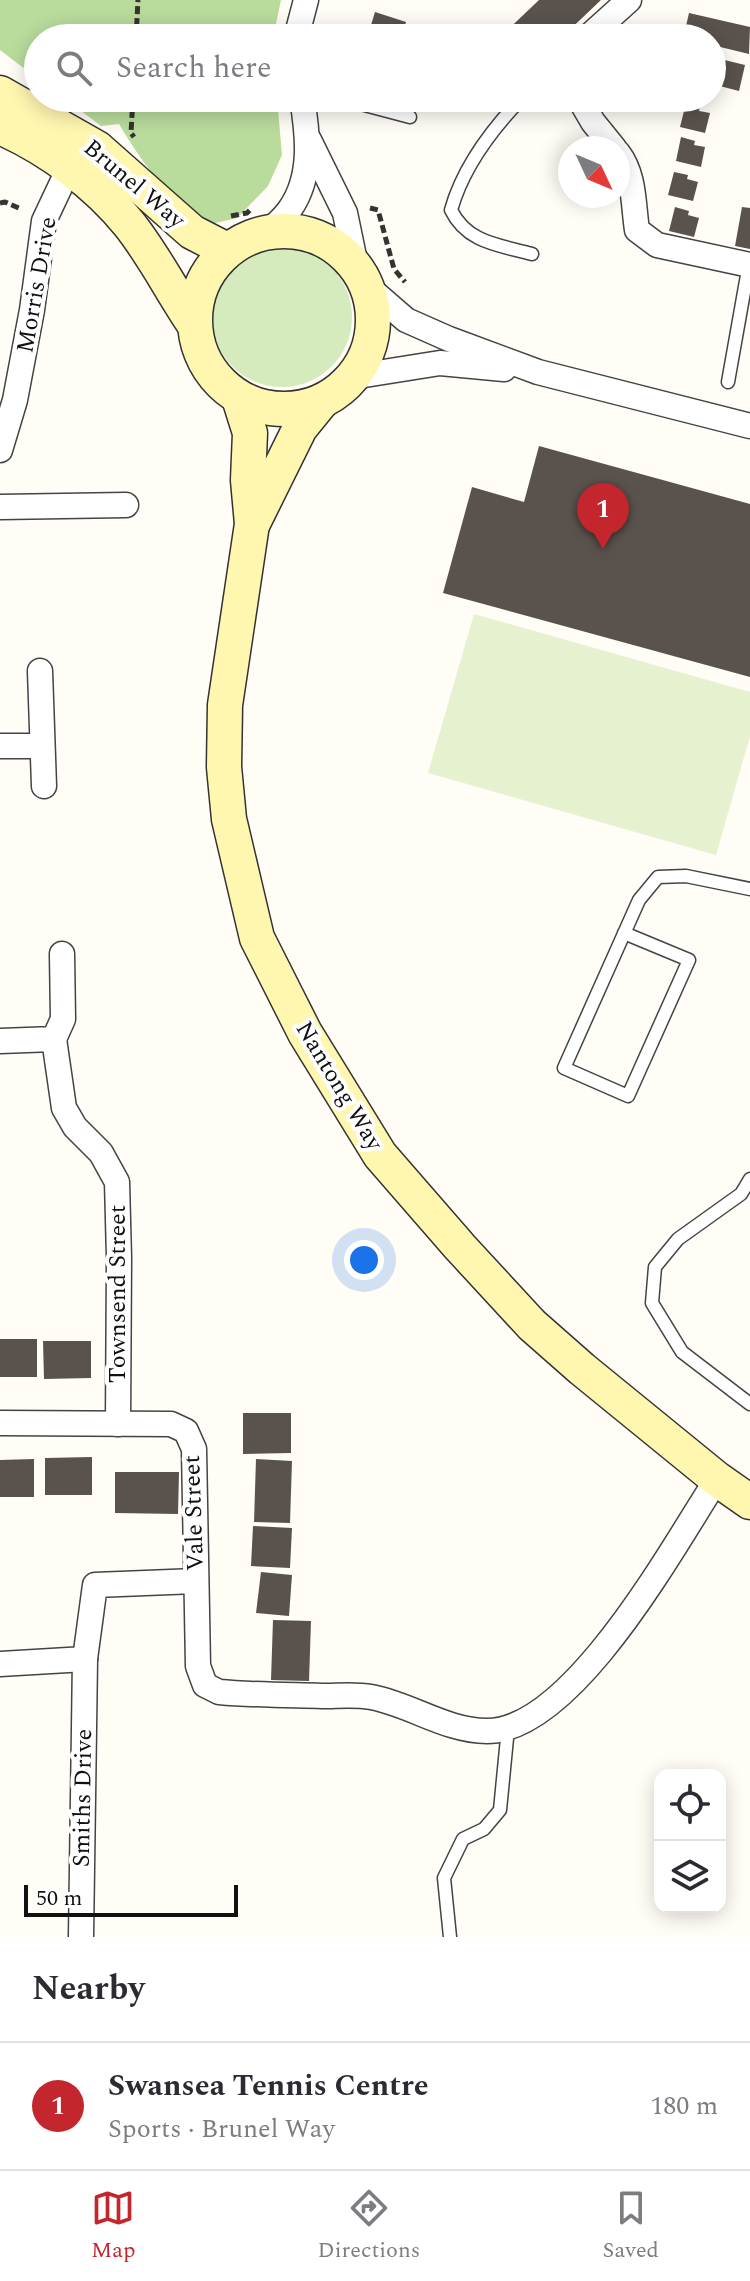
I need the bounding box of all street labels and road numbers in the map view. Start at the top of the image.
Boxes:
street label: Brunel Way [75,130,194,238]
street label: Morris Drive [7,214,67,356]
street label: Nantong Way [286,1014,393,1159]
street label: Townsend Street [100,1205,136,1383]
street label: Vale Street [174,1454,214,1572]
street label: Smiths Drive [64,1729,102,1867]

